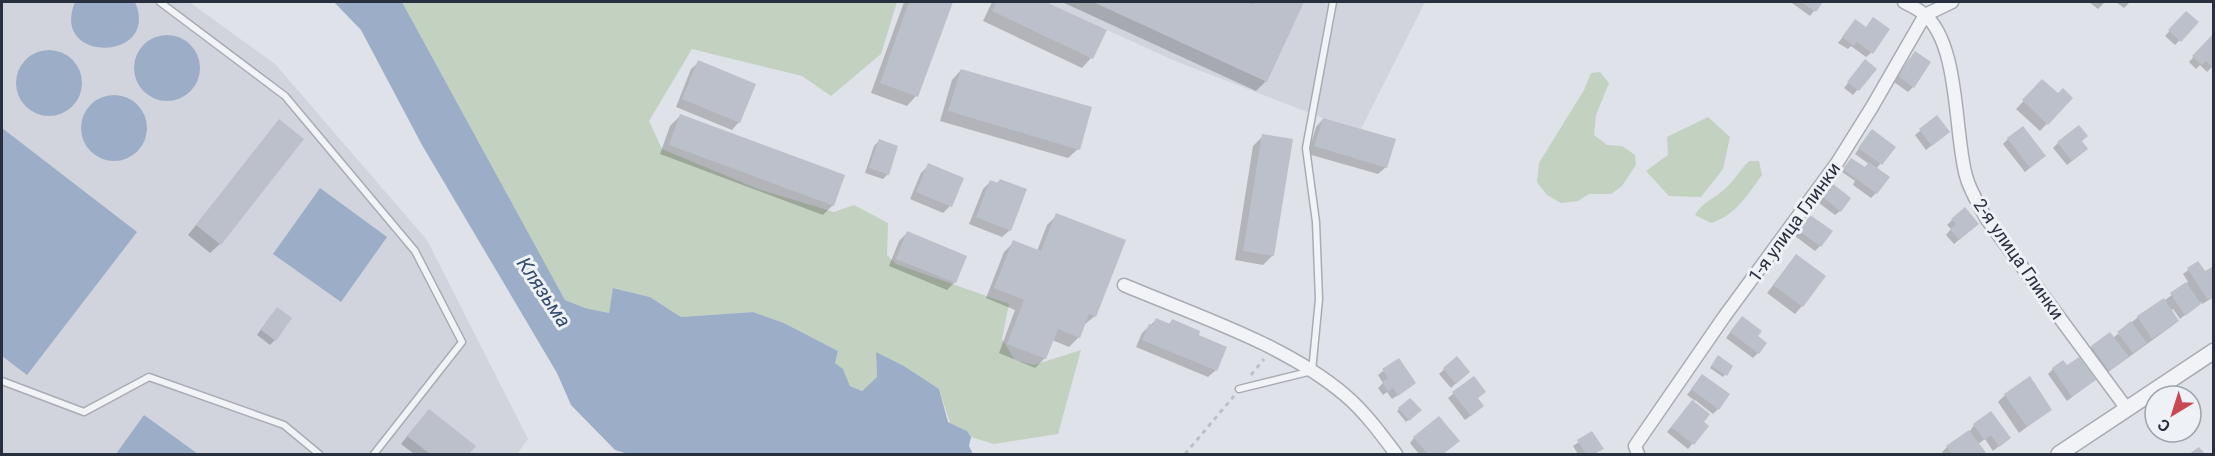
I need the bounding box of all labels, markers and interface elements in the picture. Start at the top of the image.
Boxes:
street label: 1-я улица Глинки [1744,158,1844,286]
street label: 2-я улица Глинки [1970,195,2068,323]
water label: Клязьма [512,252,576,332]
north arrow [2143,384,2203,444]
text: С [2154,415,2174,436]

